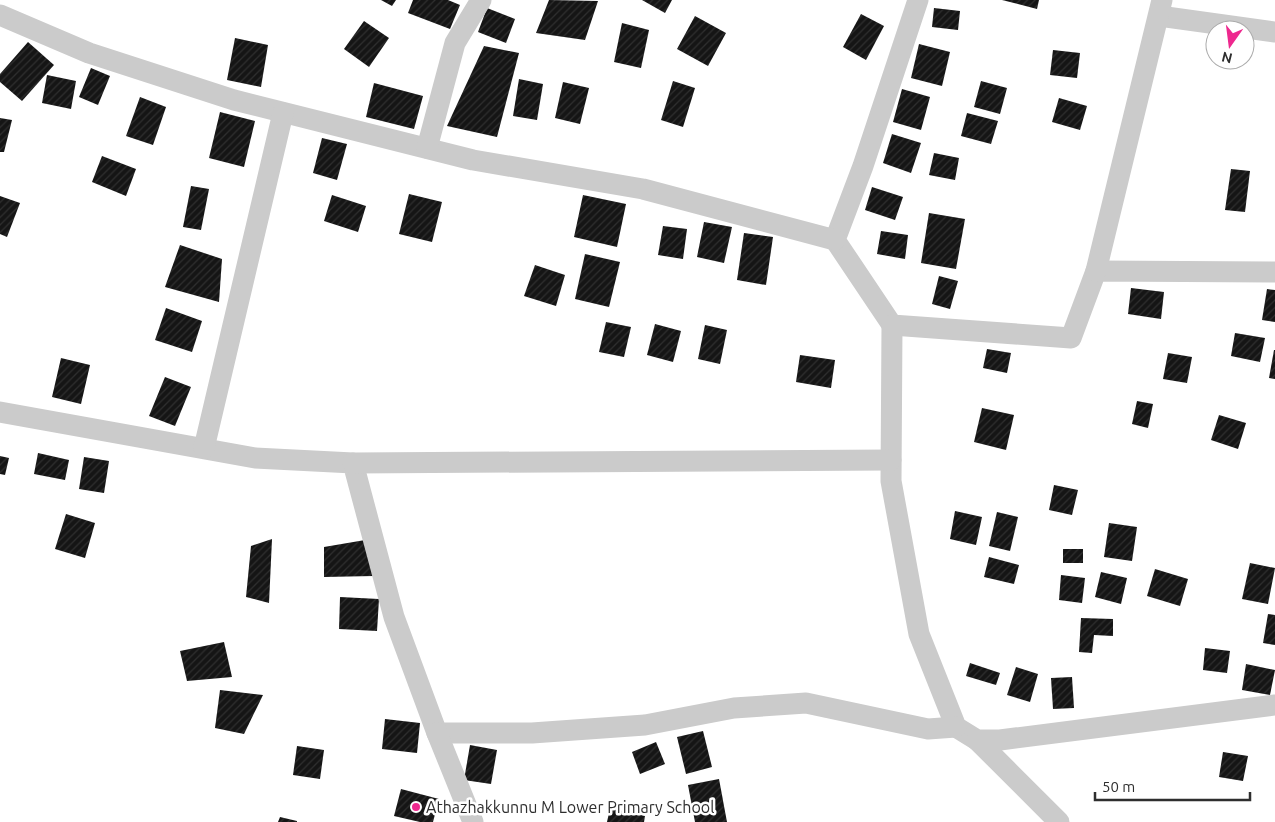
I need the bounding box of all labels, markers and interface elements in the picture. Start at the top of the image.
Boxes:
north arrow [1205,20,1255,70]
text: N [1220,49,1234,67]
scale bar [1095,770,1250,802]
text: 50 m [1102,778,1135,795]
place label: Athazhakkunnu M Lower Primary School [426,798,714,816]
marker: Athazhakkunnu M Lower Primary School [410,801,422,813]

